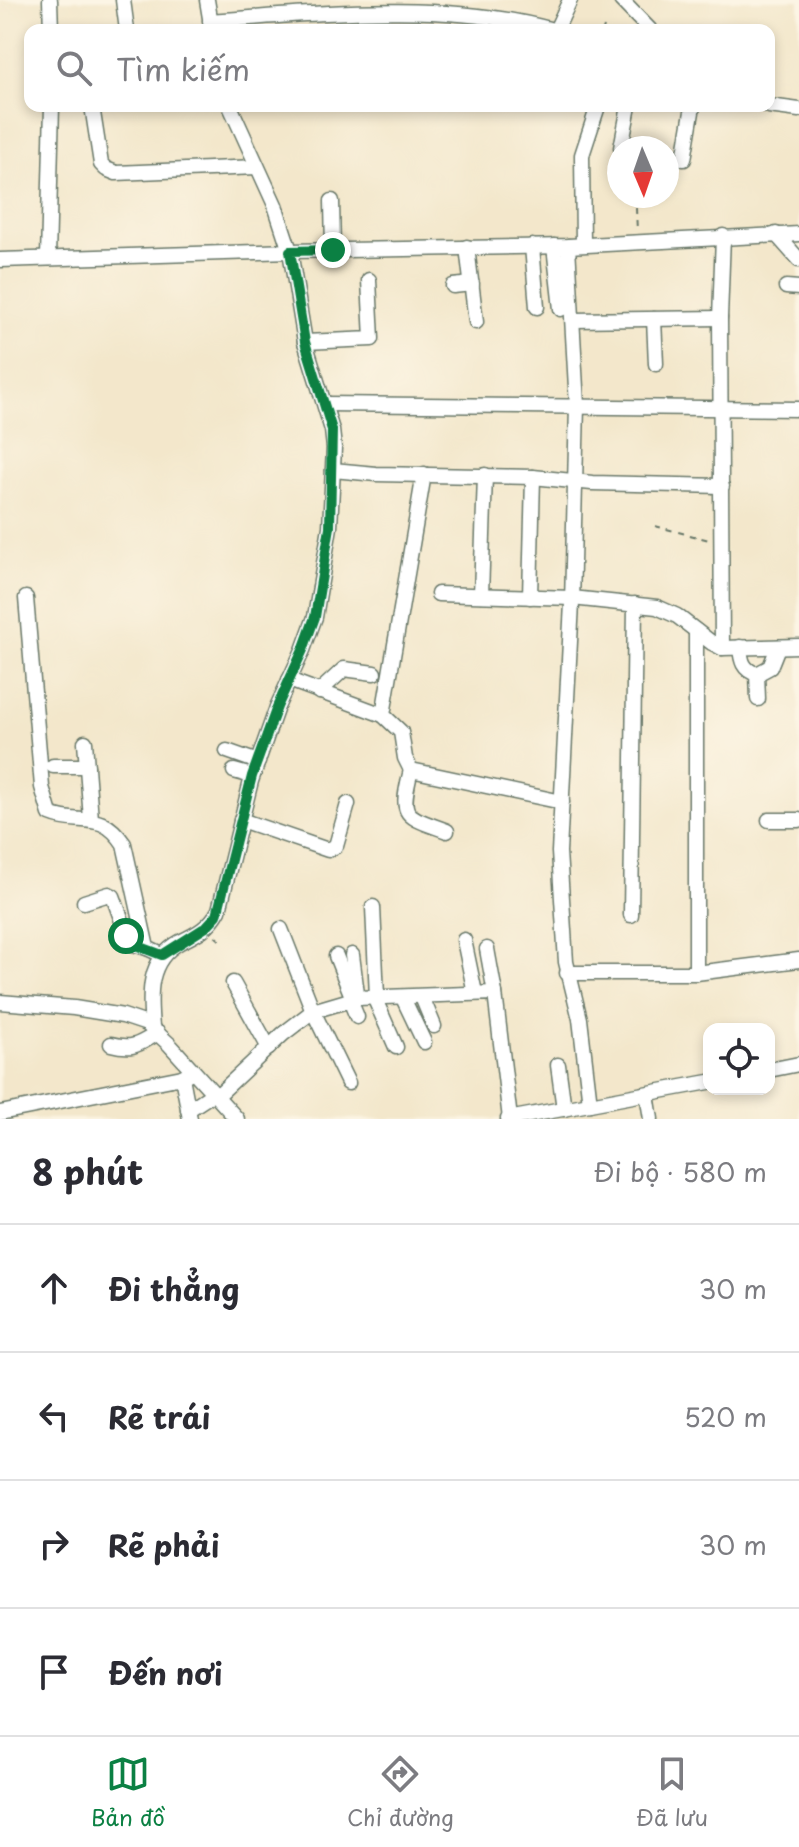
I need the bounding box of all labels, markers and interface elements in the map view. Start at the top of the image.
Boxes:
search box [24,24,775,112]
icon: search [52,46,96,90]
text: Tìm kiếm [116,46,250,91]
north arrow [607,136,679,208]
route end [315,232,351,268]
route start [108,918,144,954]
map controls [703,1023,775,1095]
button: locate [703,1023,775,1095]
text: 8 phút [32,1145,143,1197]
text: Đi bộ · 580 m [594,1152,767,1191]
icon: ahead [32,1266,76,1310]
text: Đi thẳng [108,1266,240,1311]
text: 30 m [699,1269,767,1308]
icon: left [32,1394,76,1438]
text: Rẽ trái [108,1394,210,1439]
text: 520 m [684,1397,767,1436]
icon: right [32,1522,76,1566]
text: Rẽ phải [108,1522,220,1567]
text: 30 m [699,1525,767,1564]
icon: arrive [32,1650,76,1694]
text: Đến nơi [108,1650,223,1695]
tab: Bản đồ [91,1752,165,1833]
tab: Chỉ đường [347,1752,454,1833]
tab: Đã lưu [636,1752,708,1833]

